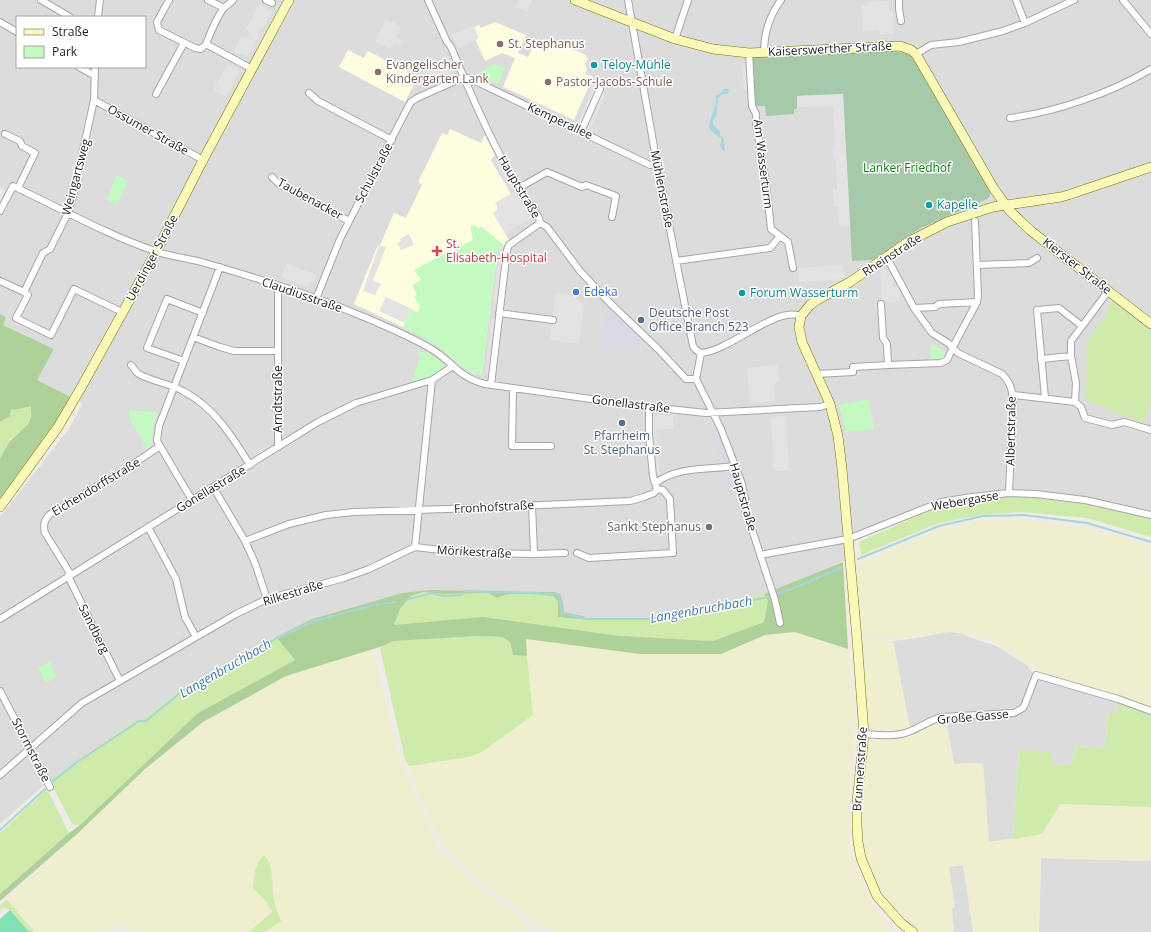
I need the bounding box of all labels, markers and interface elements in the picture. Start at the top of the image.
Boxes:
legend [16,16,146,68]
text: Straße [52,23,89,40]
place label: St. Stephanus [508,35,585,52]
street label: Kaiserswerther Straße [768,37,893,60]
marker: St. Stephanus [495,39,505,49]
text: Park [52,43,78,60]
place label: Evangelischer Kindergarten Lank [386,56,490,87]
place label: Teloy-Mühle [602,56,671,73]
marker: Teloy-Mühle [589,60,599,70]
marker: Evangelischer Kindergarten Lank [373,67,383,77]
place label: Pastor-Jacobs-Schule [556,73,673,90]
marker: Pastor-Jacobs-Schule [543,77,553,87]
street label: Kemperallee [525,98,596,143]
street label: Ossumer Straße [104,100,192,159]
street label: Am Wasserturm [750,118,777,210]
street label: Weingartsweg [57,136,94,217]
street label: Schulstraße [351,139,397,206]
street label: Mühlenstraße [647,149,678,229]
street label: Hauptstraße [494,152,545,221]
park label: Lanker Friedhof [863,159,952,176]
street label: Taubenacker [274,174,346,224]
place label: Kapelle [937,196,978,213]
marker: Kapelle [924,200,934,210]
street label: Uerdinger Straße [122,211,182,304]
street label: Rheinstraße [859,229,925,280]
street label: Kierster Straße [1039,233,1116,298]
place label: St. Elisabeth-Hospital [446,235,547,266]
marker: St. Elisabeth-Hospital [431,245,443,257]
street label: Claudiusstraße [260,273,345,316]
place label: Edeka [584,283,618,300]
place label: Forum Wasserturm [750,284,858,301]
marker: Edeka [571,287,581,297]
marker: Forum Wasserturm [737,288,747,298]
place label: Deutsche Post Office Branch 523 [649,304,749,335]
marker: Deutsche Post Office Branch 523 [636,315,646,325]
street label: Arndtstraße [269,365,286,433]
street label: Gonellastraße [591,390,671,417]
street label: Albertstraße [1001,396,1020,466]
marker: Pfarrheim St. Stephanus [617,418,627,428]
place label: Pfarrheim St. Stephanus [584,427,661,458]
street label: Eichendorffstraße [48,453,143,520]
street label: Gonellastraße [173,461,249,516]
street label: Hauptstraße [726,461,761,533]
street label: Webergasse [930,486,1000,515]
street label: Fronhofstraße [454,496,535,517]
place label: Sankt Stephanus [607,518,701,535]
marker: Sankt Stephanus [704,522,714,532]
street label: Mörikestraße [436,541,512,562]
street label: Rilkestraße [261,575,325,610]
water label: Langenbruchbach [648,591,754,627]
street label: Sandberg [75,601,114,657]
water label: Langenbruchbach [176,634,274,702]
street label: Große Gasse [936,705,1010,728]
street label: Stormstraße [8,715,55,785]
street label: Brunnenstraße [848,726,871,812]

